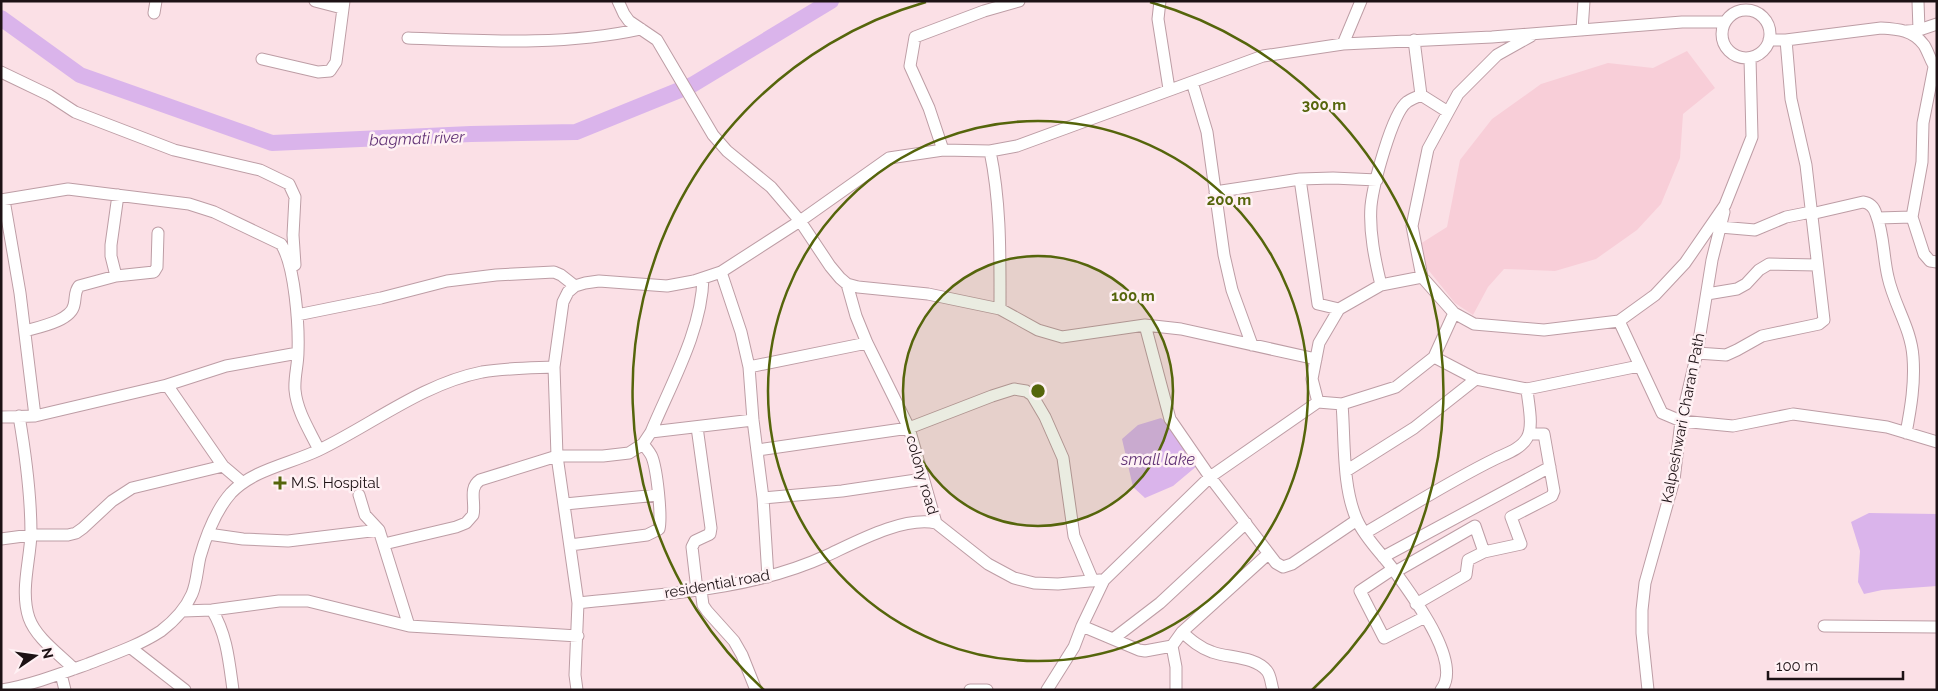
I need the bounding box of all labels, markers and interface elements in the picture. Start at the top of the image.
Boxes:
text: 300 m [1302,96,1346,114]
water label: bagmati river [369,127,465,150]
text: 200 m [1207,191,1251,209]
text: 100 m [1111,287,1155,305]
street label: Kalpeshwari Charan Path [1658,332,1708,504]
centre of rings [1029,382,1047,400]
street label: colony road [902,433,942,517]
water label: small lake [1120,450,1195,469]
place label: M.S. Hospital [291,474,381,492]
marker: M.S. Hospital [273,476,287,490]
street label: residential road [663,566,771,602]
north arrow [10,631,60,681]
text: N [39,646,57,660]
scale bar [1768,648,1903,680]
text: 100 m [1776,657,1818,675]

